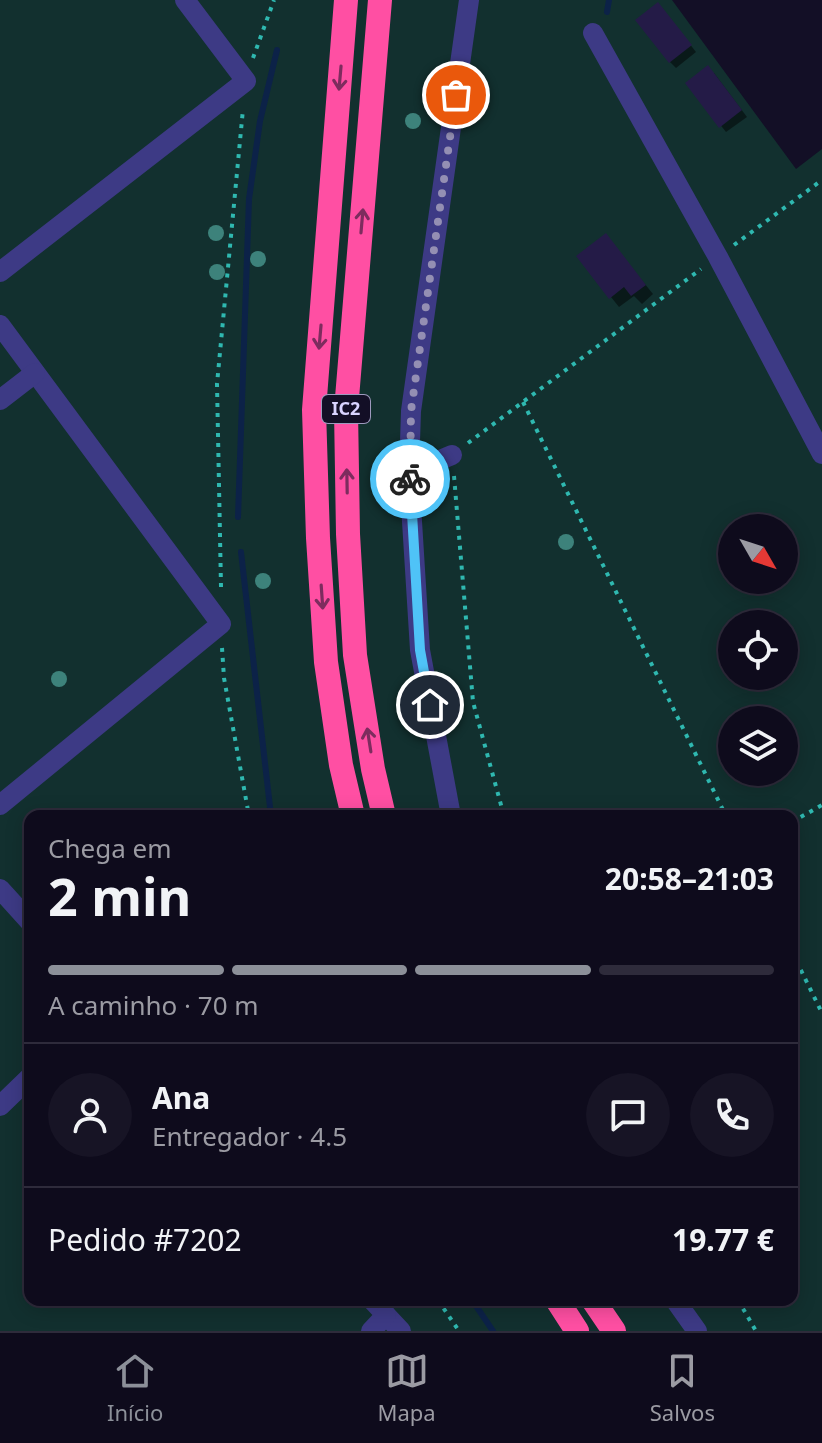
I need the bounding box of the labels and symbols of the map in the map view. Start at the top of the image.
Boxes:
pin [422,61,490,129]
one-way arrow [332,64,347,91]
one-way arrow [354,208,369,235]
one-way arrow [312,323,327,350]
road number: IC2 [322,395,370,423]
courier [370,439,450,519]
one-way arrow [339,468,355,495]
north arrow [718,514,798,594]
one-way arrow [315,583,330,609]
pin [396,671,464,739]
one-way arrow [360,727,375,753]

